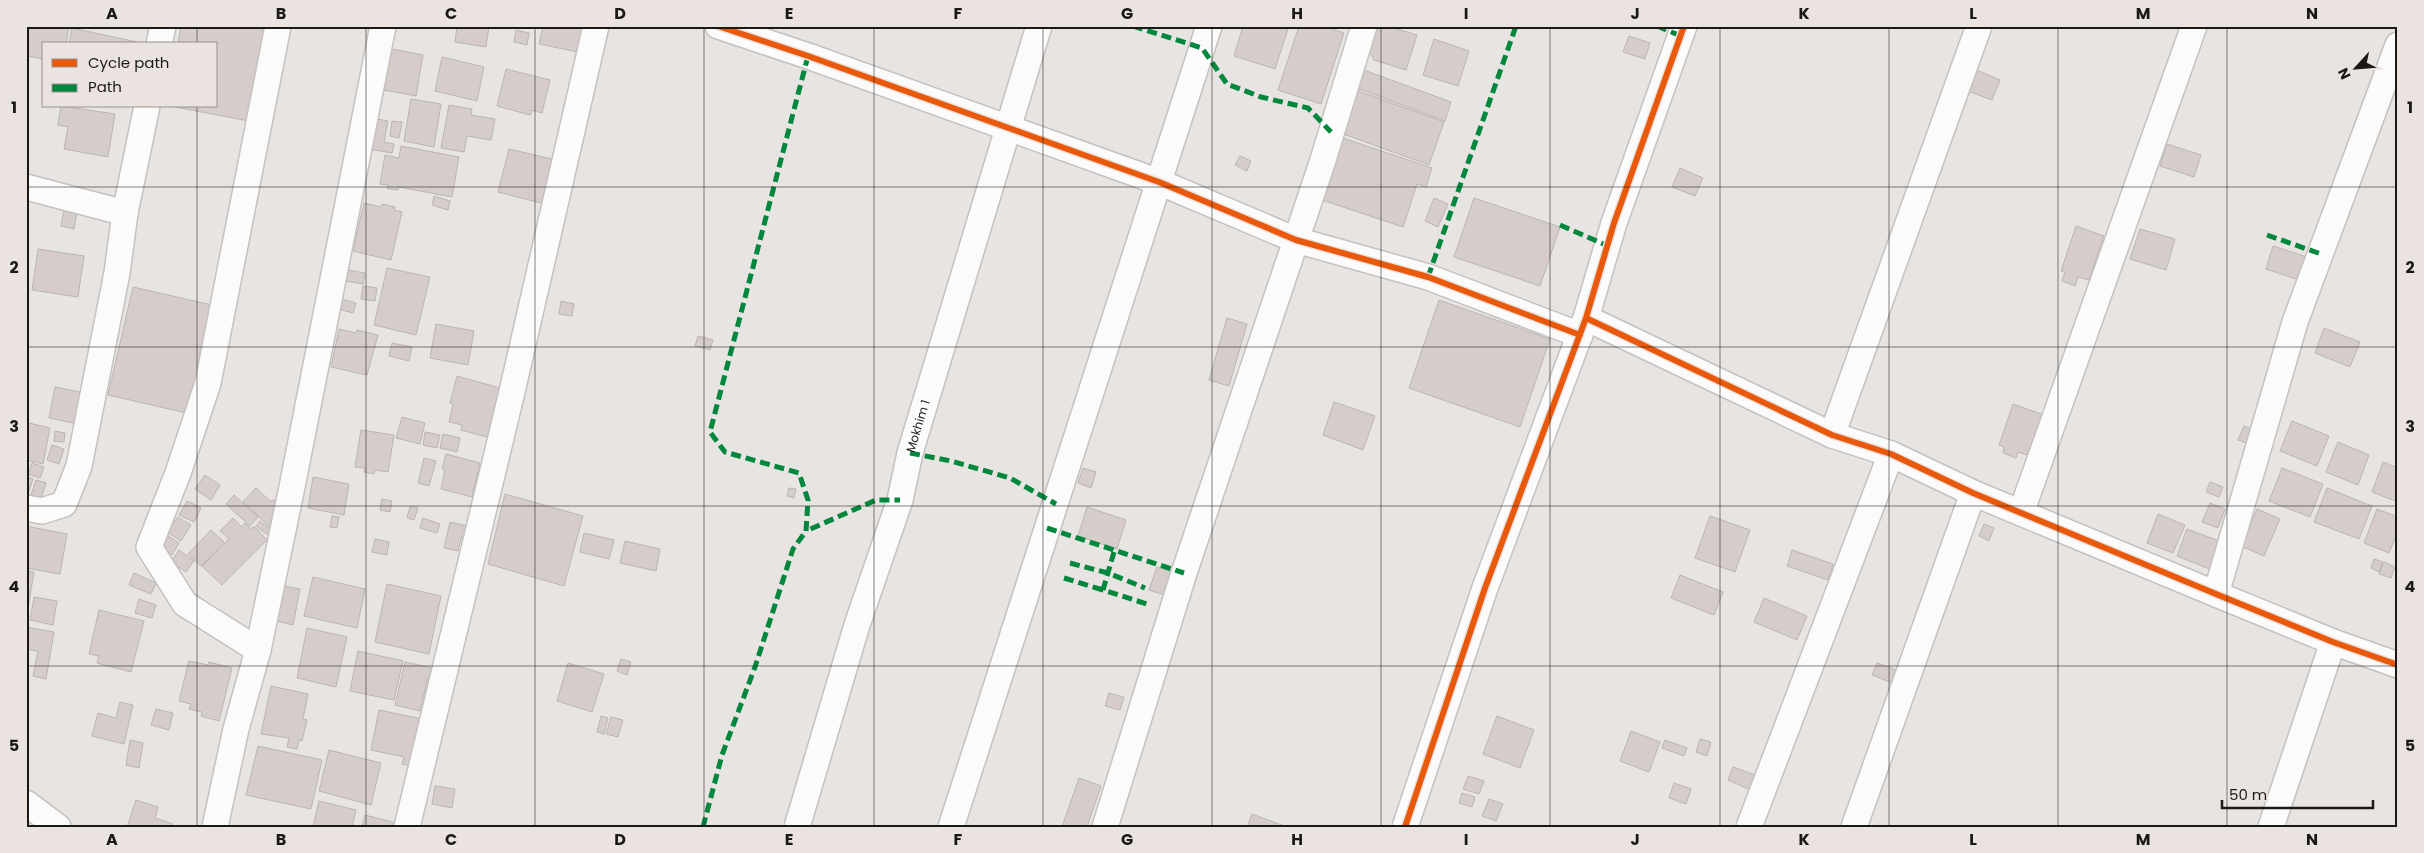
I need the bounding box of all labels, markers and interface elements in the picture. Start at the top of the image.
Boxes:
text: A [106,2,118,25]
text: B [276,2,286,25]
text: C [445,2,457,25]
text: D [614,2,626,25]
text: E [785,2,793,25]
text: F [954,2,963,25]
text: G [1121,2,1133,25]
text: H [1291,2,1303,25]
text: I [1464,2,1468,25]
text: J [1630,2,1640,25]
text: K [1798,2,1810,25]
text: L [1969,2,1977,25]
text: M [2136,2,2150,25]
text: N [2306,2,2318,25]
legend [42,42,218,108]
north arrow [2332,42,2382,92]
text: Cycle path [88,52,169,73]
text: N [2333,65,2356,83]
text: Path [88,76,122,97]
text: 1 [11,96,17,119]
text: 1 [2407,96,2413,119]
text: 2 [9,256,19,279]
text: 2 [2405,256,2415,279]
street label: Mokhim 1 [902,398,934,454]
text: 3 [9,415,19,438]
text: 3 [2405,415,2415,438]
text: 4 [9,575,20,598]
text: 4 [2405,575,2416,598]
text: 5 [9,734,19,757]
text: 5 [2405,734,2415,757]
scale bar [2222,778,2373,810]
text: 50 m [2229,784,2267,805]
text: A [106,828,118,851]
text: B [276,828,286,851]
text: C [445,828,457,851]
text: D [614,828,626,851]
text: E [785,828,793,851]
text: F [954,828,963,851]
text: G [1121,828,1133,851]
text: H [1291,828,1303,851]
text: I [1464,828,1468,851]
text: J [1630,828,1640,851]
text: K [1798,828,1810,851]
text: L [1969,828,1977,851]
text: M [2136,828,2150,851]
text: N [2306,828,2318,851]

